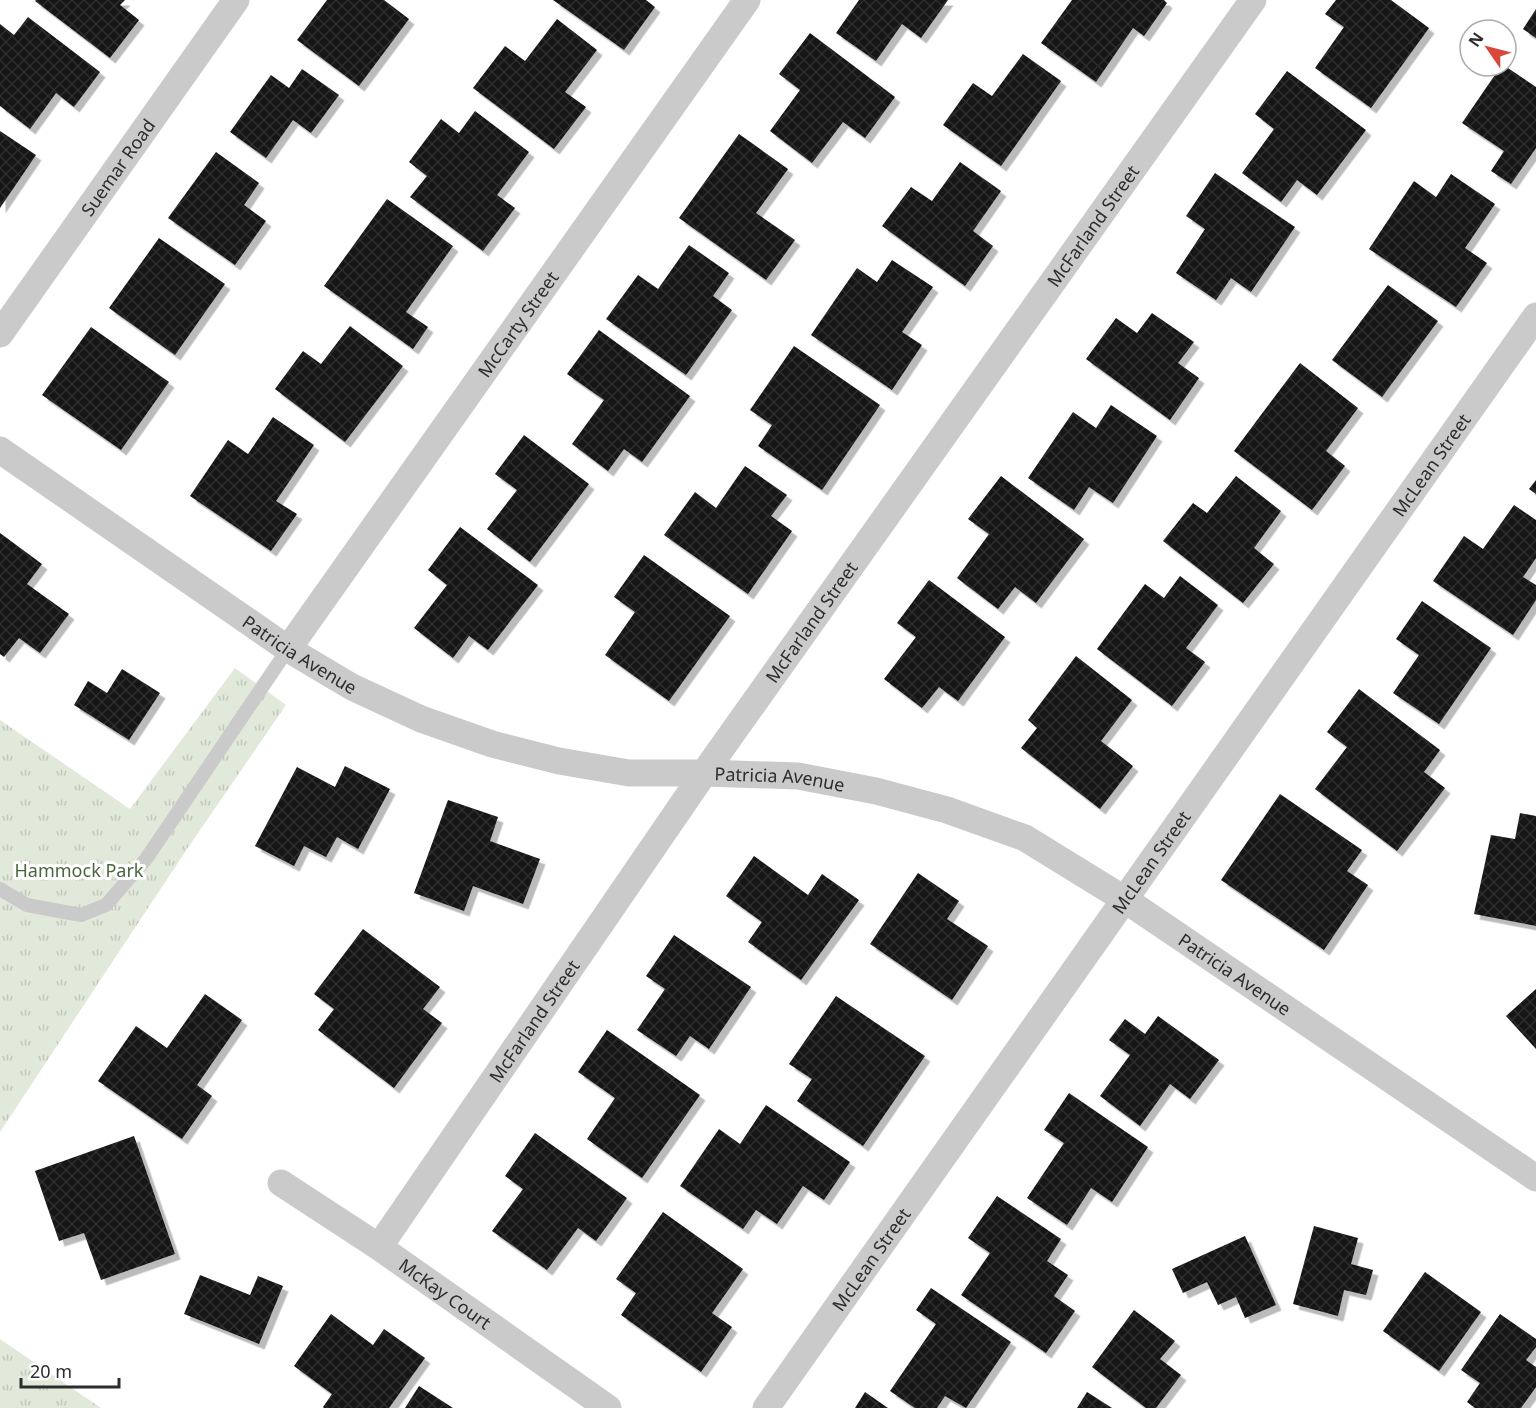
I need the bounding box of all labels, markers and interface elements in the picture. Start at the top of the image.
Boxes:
north arrow [1458,18,1518,78]
text: N [1463,28,1488,51]
street label: Suemar Road [75,114,160,221]
street label: McFarland Street [1041,160,1144,291]
street label: McCarty Street [472,266,564,382]
street label: McLean Street [1386,408,1476,521]
street label: McFarland Street [760,556,863,688]
street label: Patricia Avenue [238,609,362,699]
street label: Patricia Avenue [714,761,847,797]
street label: McLean Street [1106,805,1196,918]
park label: Hammock Park [15,858,144,882]
street label: Patricia Avenue [1174,927,1296,1021]
street label: McFarland Street [483,955,585,1087]
street label: McLean Street [826,1203,916,1316]
street label: McKay Court [394,1253,496,1335]
scale bar [21,1351,118,1389]
text: 20 m [30,1359,72,1383]

